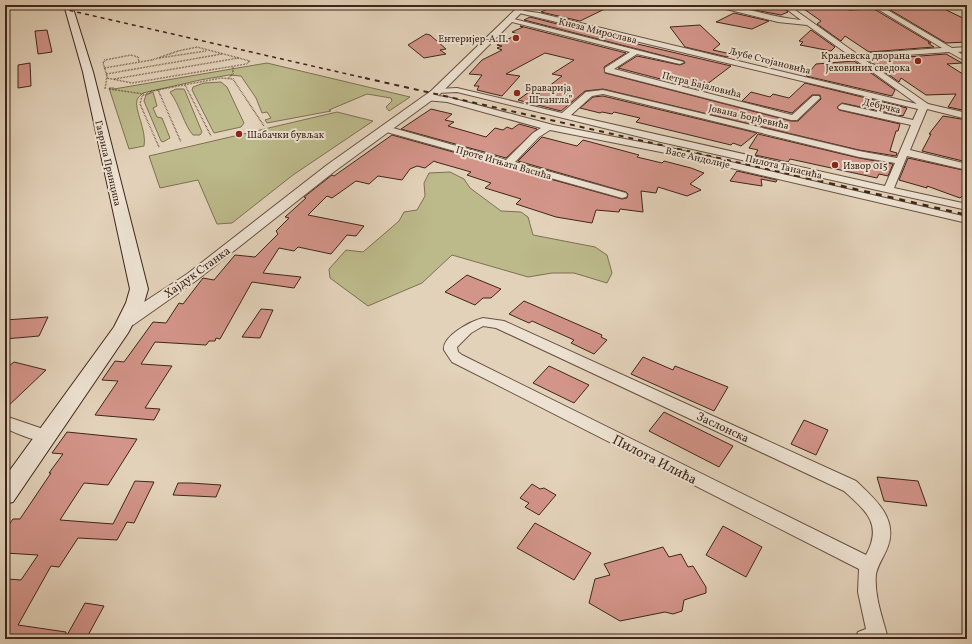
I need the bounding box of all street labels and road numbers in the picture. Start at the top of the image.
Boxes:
street label: Кнеза Мирослава [557,14,638,47]
street label: Љубе Стојановића [727,44,812,78]
street label: Петра Бајаловића [660,68,743,102]
street label: Дебрчка [861,95,902,117]
street label: Јована Ђорђевића [707,101,790,133]
street label: Гаврила Принципа [91,119,125,208]
street label: Проте Игњата Васића [454,143,553,183]
street label: Васе Андолије [664,144,732,172]
street label: Пилота Танасића [744,151,824,183]
street label: Хајдук Станка [161,243,234,302]
street label: Заслонска [694,409,751,447]
street label: Пилота Илића [609,431,700,490]

